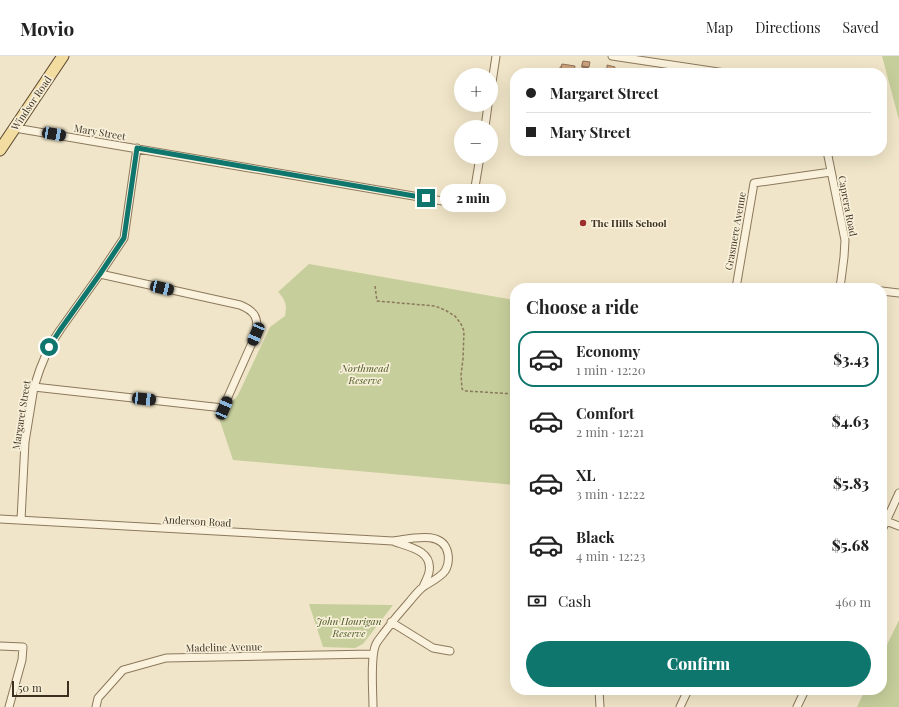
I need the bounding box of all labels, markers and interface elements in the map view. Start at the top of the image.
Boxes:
text: Movio [20,15,74,41]
text: Map [706,18,733,37]
text: Directions [755,18,821,37]
text: Saved [843,18,879,37]
map controls [454,68,498,164]
button: + [454,68,498,112]
street label: Windsor Road [7,73,55,134]
text: Margaret Street [550,83,659,103]
button: − [454,120,498,164]
street label: Mary Street [73,121,127,144]
text: Mary Street [550,122,631,142]
car [41,126,67,142]
street label: Caprera Road [835,174,861,238]
callout: 2 min [440,184,506,212]
route end [417,189,435,207]
text: 2 min [456,189,490,206]
street label: Grasmere Avenue [721,191,749,271]
place label: The Hills School [591,216,667,230]
marker: The Hills School [578,218,588,228]
car [149,279,175,297]
text: Choose a ride [526,295,639,319]
car [246,321,266,347]
route start [40,338,58,356]
icon: car [528,341,564,377]
text: Economy [576,341,640,361]
text: $3.43 [833,349,869,369]
park label: Northmead Reserve [340,361,390,387]
text: 1 min · 12:20 [576,361,646,378]
street label: Margaret Street [9,379,33,451]
car [131,392,157,406]
car [214,395,234,421]
icon: car [528,403,564,439]
text: Comfort [576,403,634,423]
text: $4.63 [832,411,869,431]
text: 2 min · 12:21 [576,423,644,440]
icon: car [528,465,564,501]
text: XL [576,465,596,485]
text: $5.83 [833,473,869,493]
text: 3 min · 12:22 [576,485,645,502]
street label: Anderson Road [161,512,232,530]
icon: car [528,527,564,563]
text: Black [576,527,615,547]
text: $5.68 [832,535,869,555]
text: 4 min · 12:23 [576,547,645,564]
icon: cash [526,590,548,612]
text: Cash [558,591,591,611]
text: 460 m [835,593,871,610]
park label: John Hourigan Reserve [316,614,382,640]
street label: Madeline Avenue [186,639,262,655]
button: Confirm [526,641,871,687]
scale bar [12,679,69,698]
text: 50 m [18,680,42,695]

